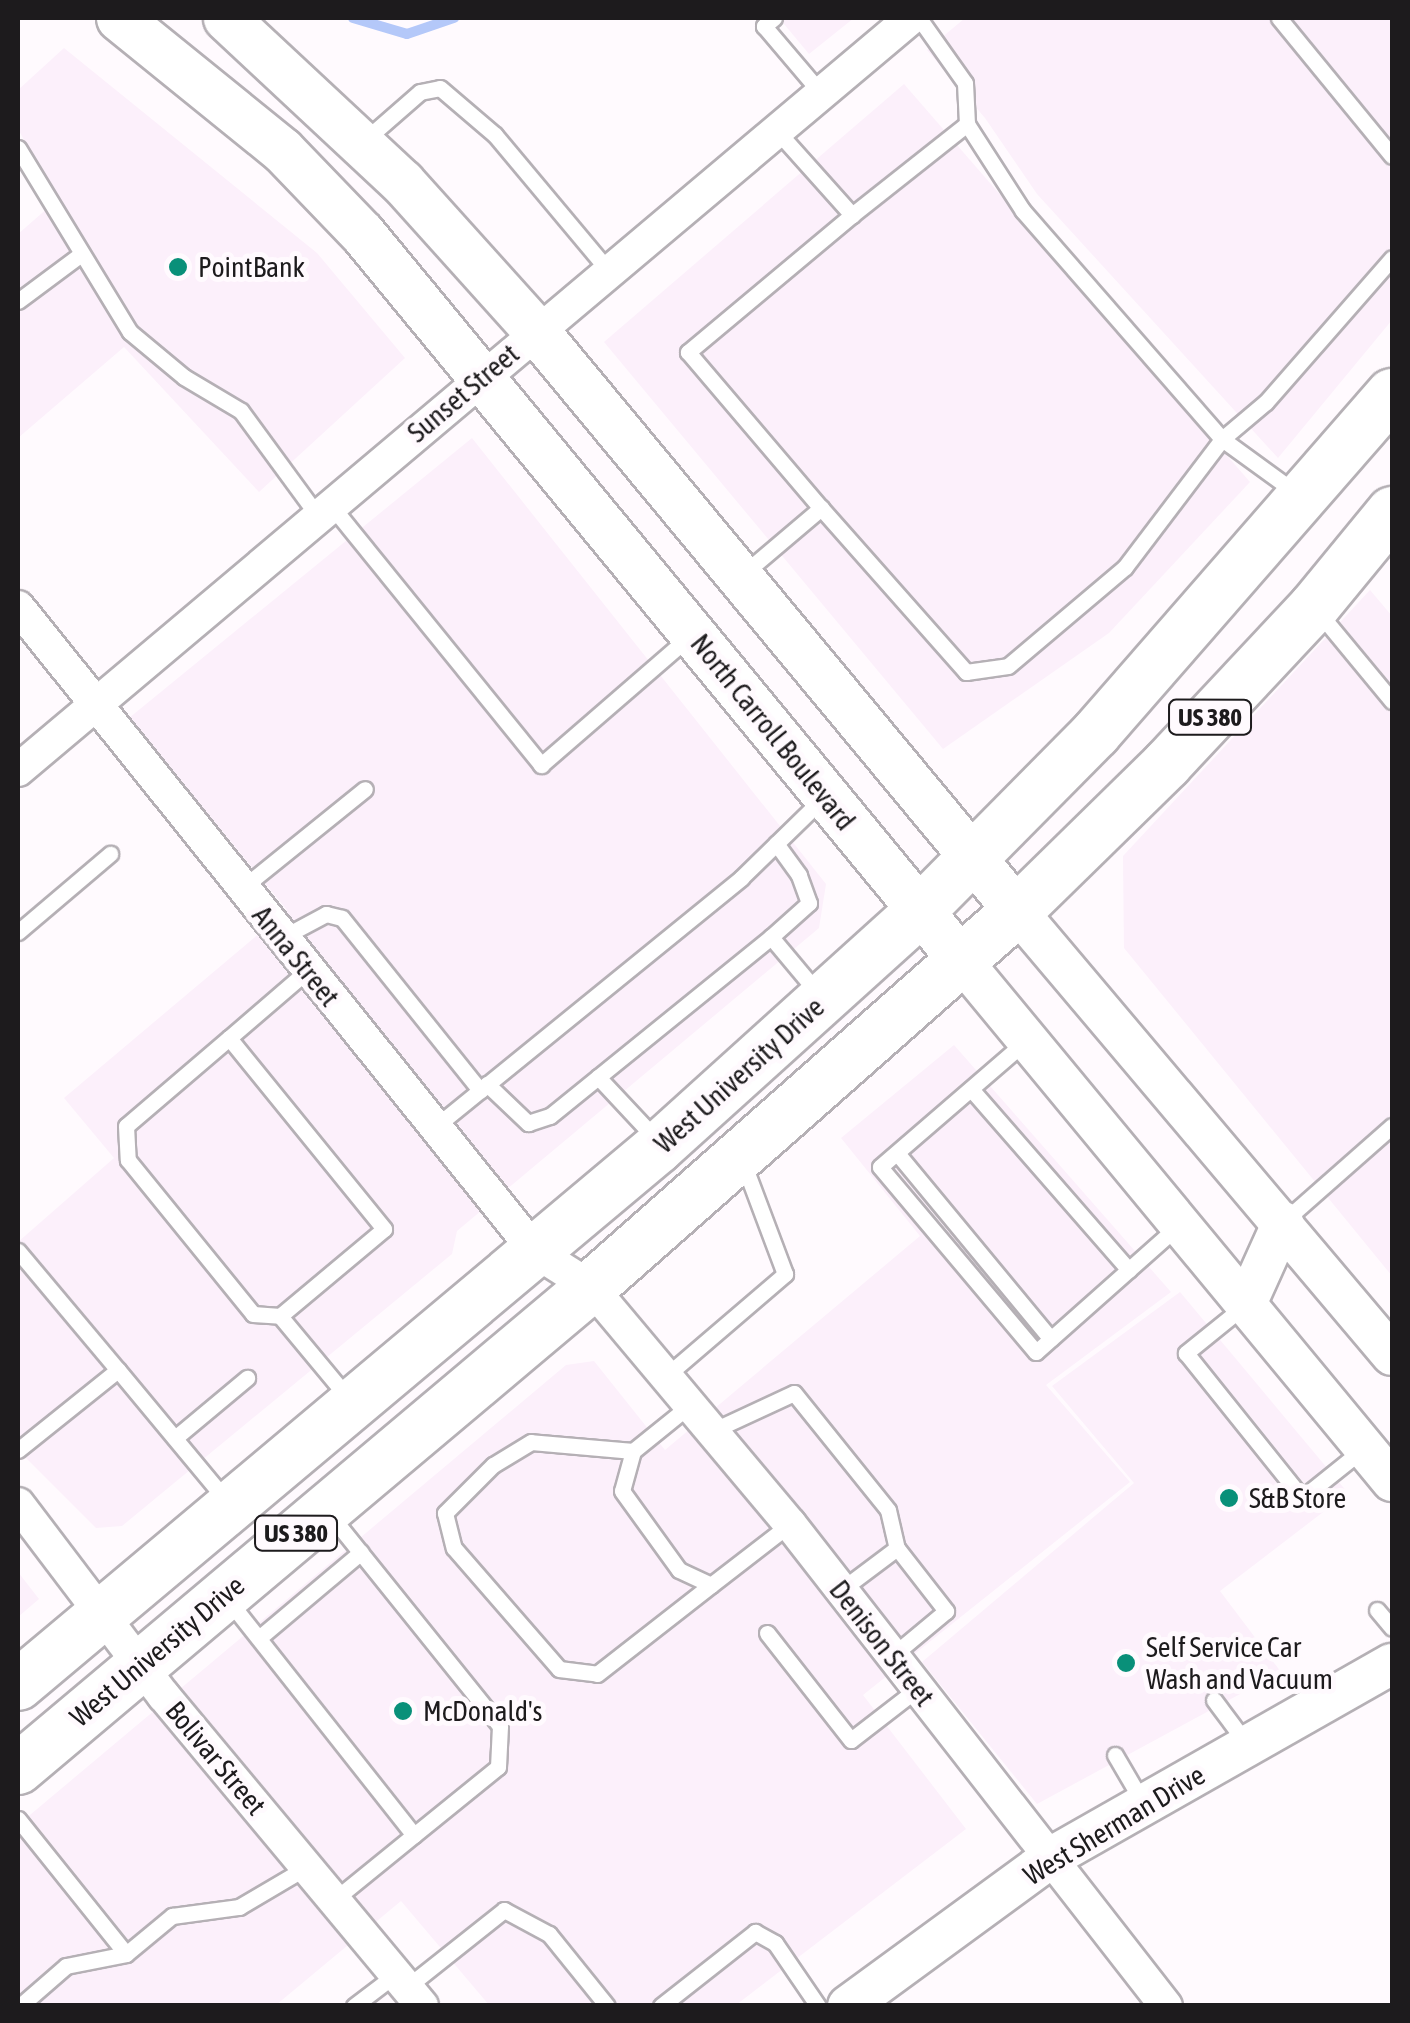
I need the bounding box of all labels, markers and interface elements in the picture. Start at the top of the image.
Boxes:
place label: PointBank [198,250,305,284]
marker: PointBank [167,256,189,278]
street label: Sunset Street [401,337,525,449]
street label: North Carroll Boulevard [684,627,862,837]
road number: US 380 [1168,697,1252,737]
street label: Anna Street [245,899,347,1013]
street label: West University Drive [647,990,831,1160]
place label: S&B Store [1249,1481,1346,1515]
marker: S&B Store [1218,1487,1240,1509]
road number: US 380 [254,1513,338,1553]
street label: West University Drive [63,1568,251,1734]
street label: Denison Street [822,1573,942,1713]
place label: Self Service Car Wash and Vacuum [1146,1630,1333,1696]
marker: Self Service Car Wash and Vacuum [1115,1652,1137,1674]
street label: Bolivar Street [159,1694,273,1822]
place label: McDonald's [423,1694,542,1728]
marker: McDonald's [392,1700,414,1722]
street label: West Sherman Drive [1017,1758,1211,1892]

